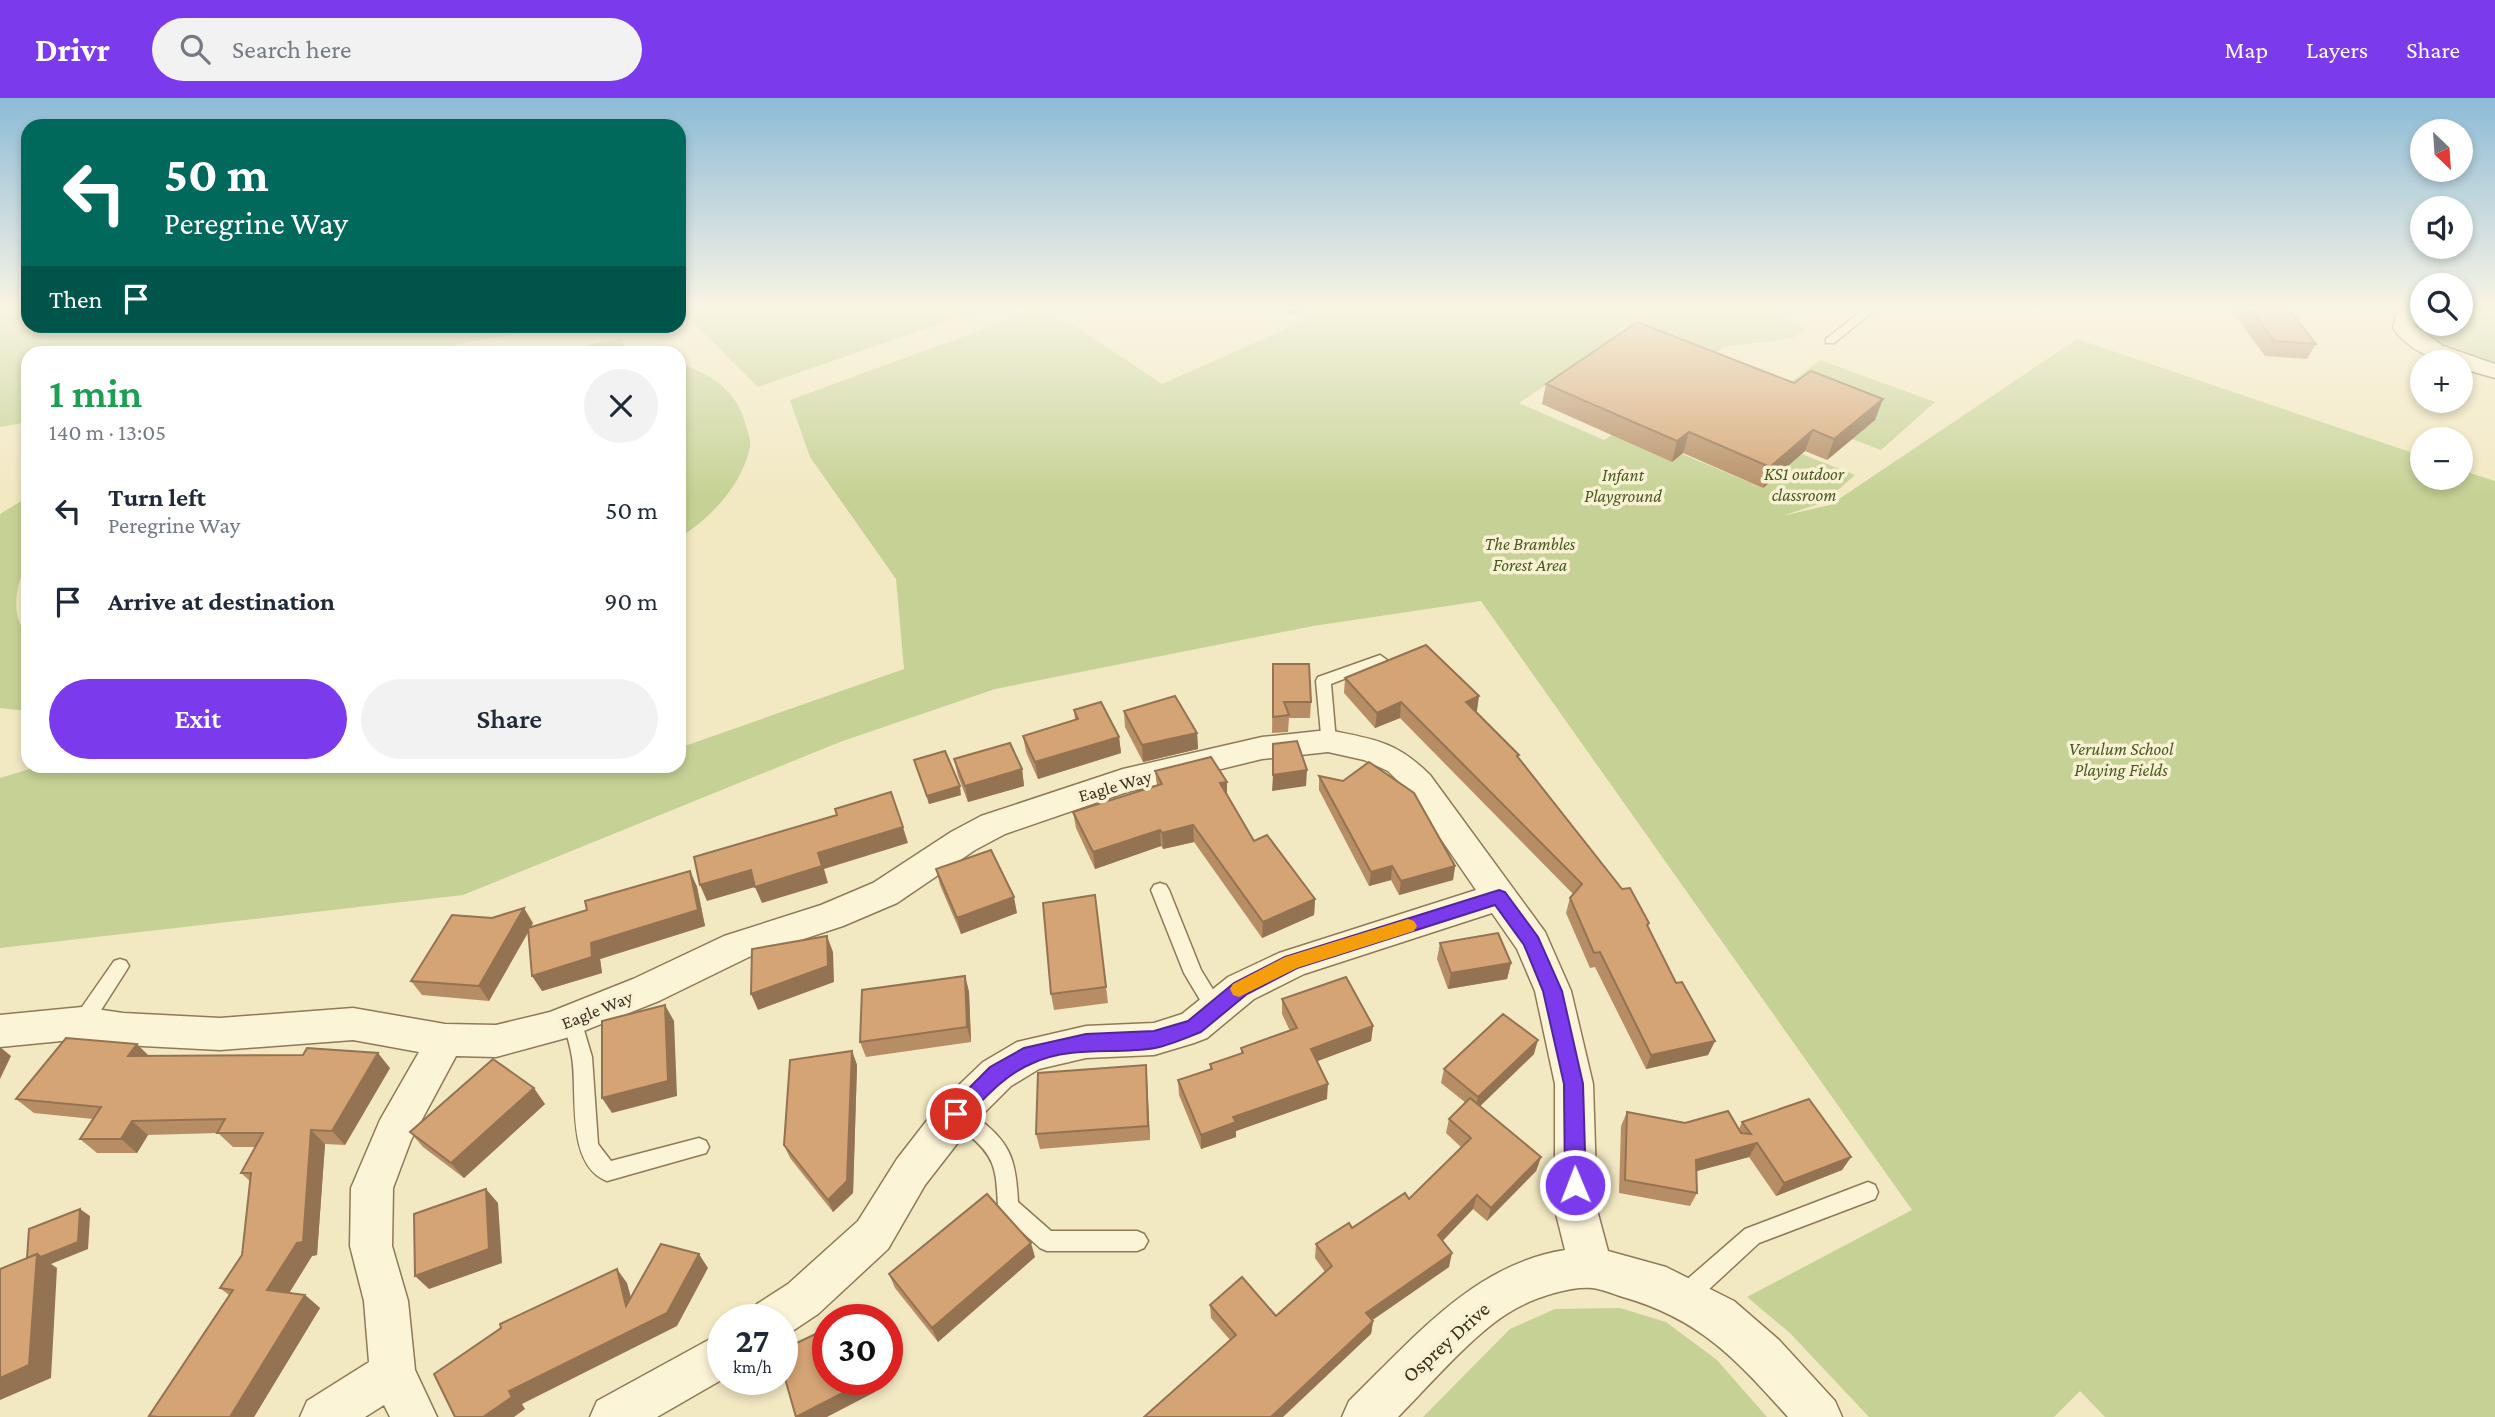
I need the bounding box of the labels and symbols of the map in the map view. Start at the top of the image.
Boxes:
north arrow [2410,119,2473,182]
park label: KS1 outdoor classroom [1764,464,1845,505]
park label: Infant Playground [1584,465,1662,506]
park label: The Brambles Forest Area [1485,534,1576,575]
park label: Verulum School Playing Fields [2069,739,2174,780]
street label: Eagle Way [1076,766,1155,806]
street label: Eagle Way [558,986,636,1033]
pin [926,1084,986,1144]
position arrow [1538,1148,1612,1222]
street label: Osprey Drive [1398,1297,1494,1387]
speed limit sign: 30 [812,1304,903,1395]

